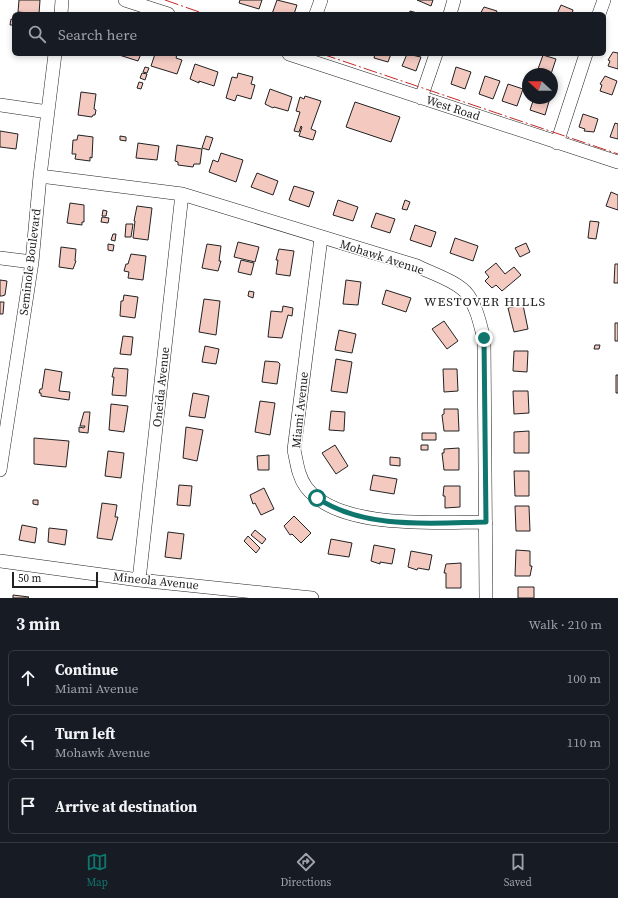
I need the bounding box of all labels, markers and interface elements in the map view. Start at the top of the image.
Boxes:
search box [12,12,606,56]
icon: search [26,23,48,45]
text: Search here [58,24,137,45]
north arrow [522,68,558,104]
street label: West Road [424,92,482,124]
street label: Seminole Boulevard [16,208,44,316]
street label: Mohawk Avenue [338,236,426,278]
district label: WESTOVER HILLS [424,293,546,310]
route end [475,329,493,347]
street label: Oneida Avenue [149,346,173,428]
street label: Miami Avenue [288,371,312,449]
route start [308,489,326,507]
street label: Mineola Avenue [112,569,200,593]
scale bar [12,570,98,589]
text: 50 m [18,571,41,586]
text: 3 min [16,612,60,636]
text: Walk · 210 m [529,616,602,633]
text: Continue [55,659,118,680]
icon: ahead [17,667,39,689]
text: 100 m [567,670,601,687]
text: Miami Avenue [55,680,138,697]
text: Turn left [55,723,115,744]
icon: left [17,731,39,753]
text: 110 m [567,734,601,751]
text: Mohawk Avenue [55,744,150,761]
icon: arrive [17,795,39,817]
text: Arrive at destination [55,796,197,817]
tab: Map [86,851,108,890]
tab: Directions [280,851,331,890]
tab: Saved [504,851,532,890]

